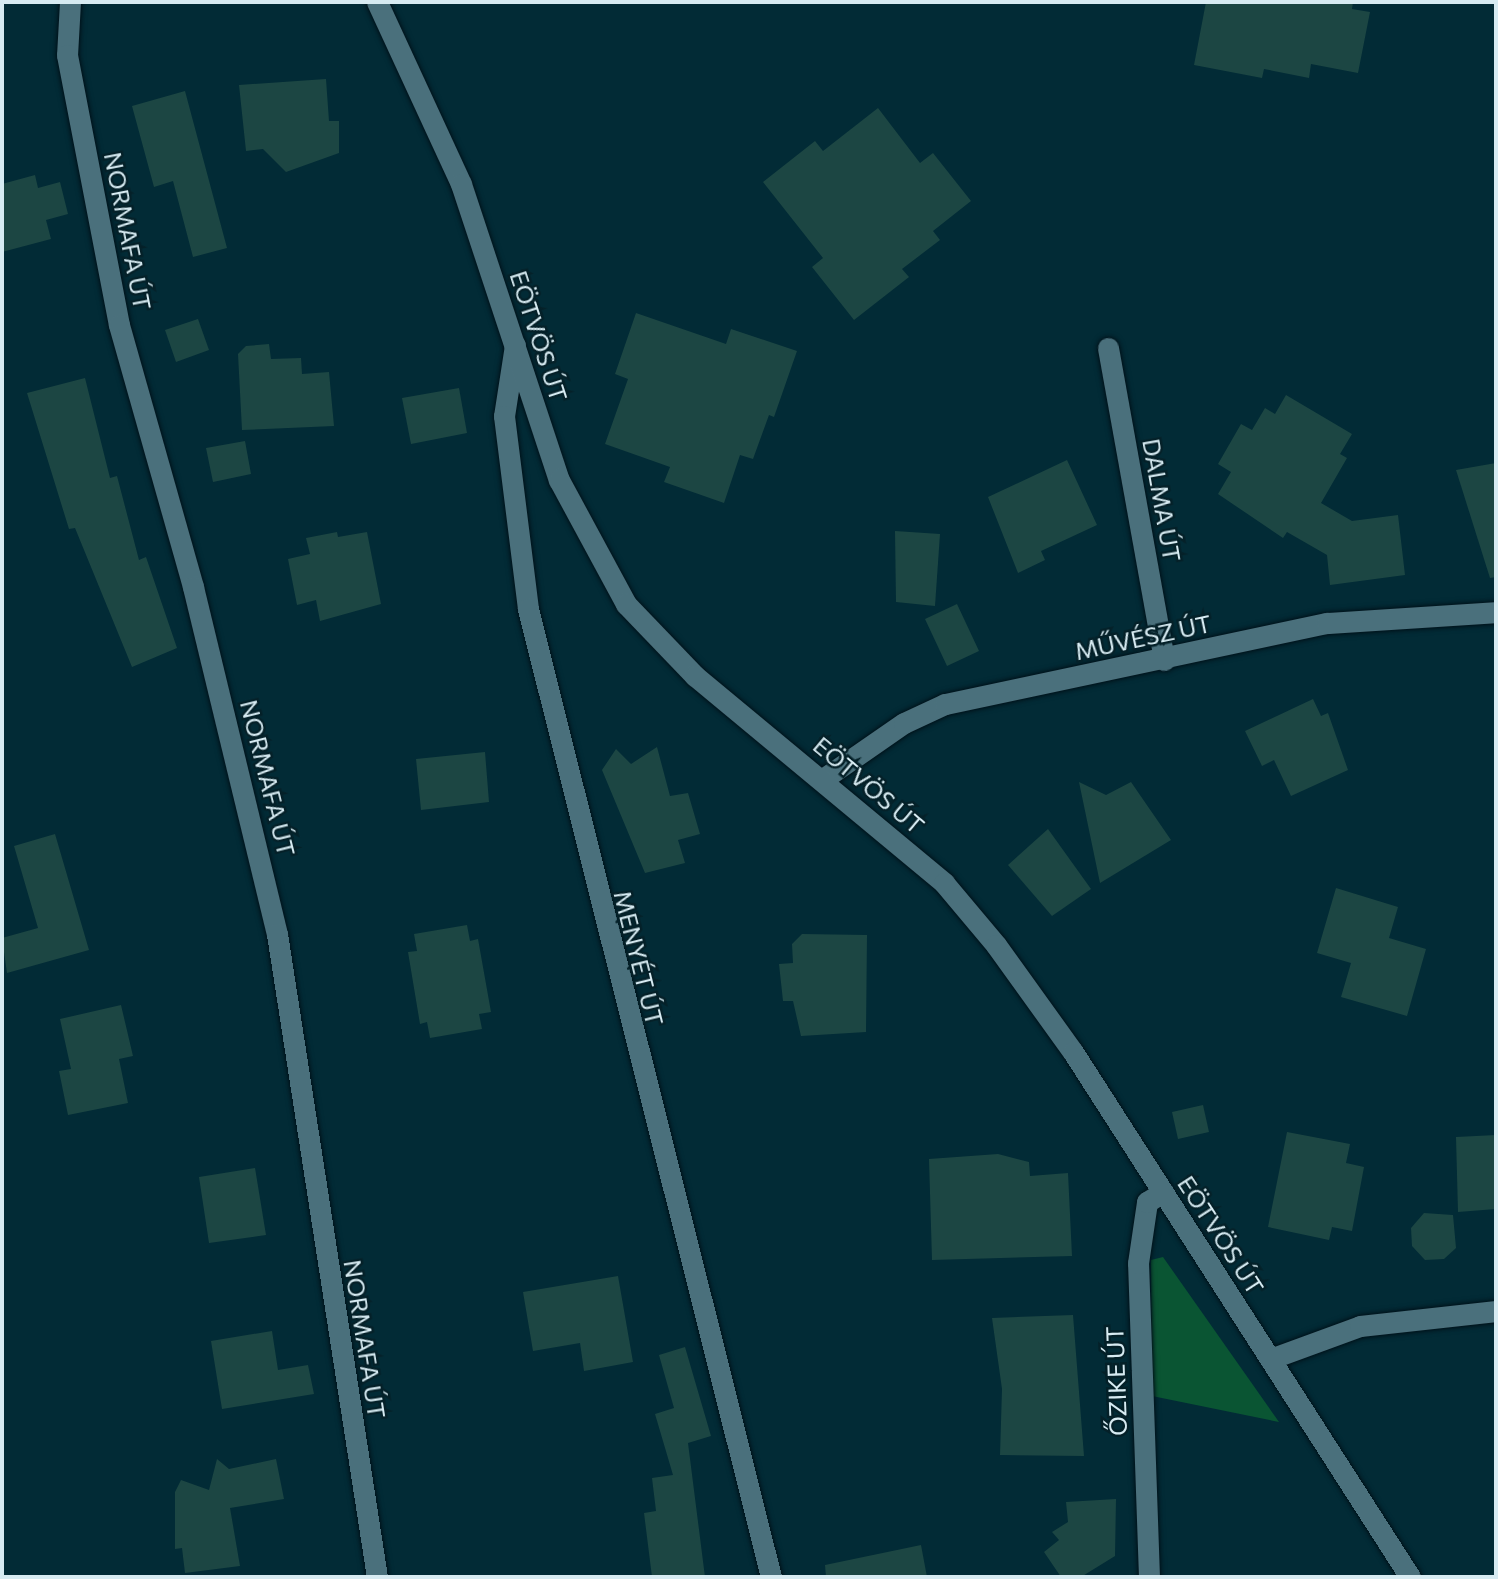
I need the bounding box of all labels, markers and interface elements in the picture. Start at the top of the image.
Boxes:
street label: NORMAFA ÚT [99,150,157,312]
street label: EÖTVÖS ÚT [504,267,574,405]
street label: DALMA ÚT [1137,436,1187,564]
street label: MŰVÉSZ ÚT [1072,608,1214,666]
street label: NORMAFA ÚT [235,697,301,859]
street label: EÖTVÖS ÚT [808,730,930,840]
street label: MENYÉT ÚT [608,888,670,1028]
street label: EÖTVÖS ÚT [1172,1170,1270,1300]
street label: NORMAFA ÚT [338,1258,392,1420]
street label: ŐZIKE ÚT [1100,1326,1132,1436]

